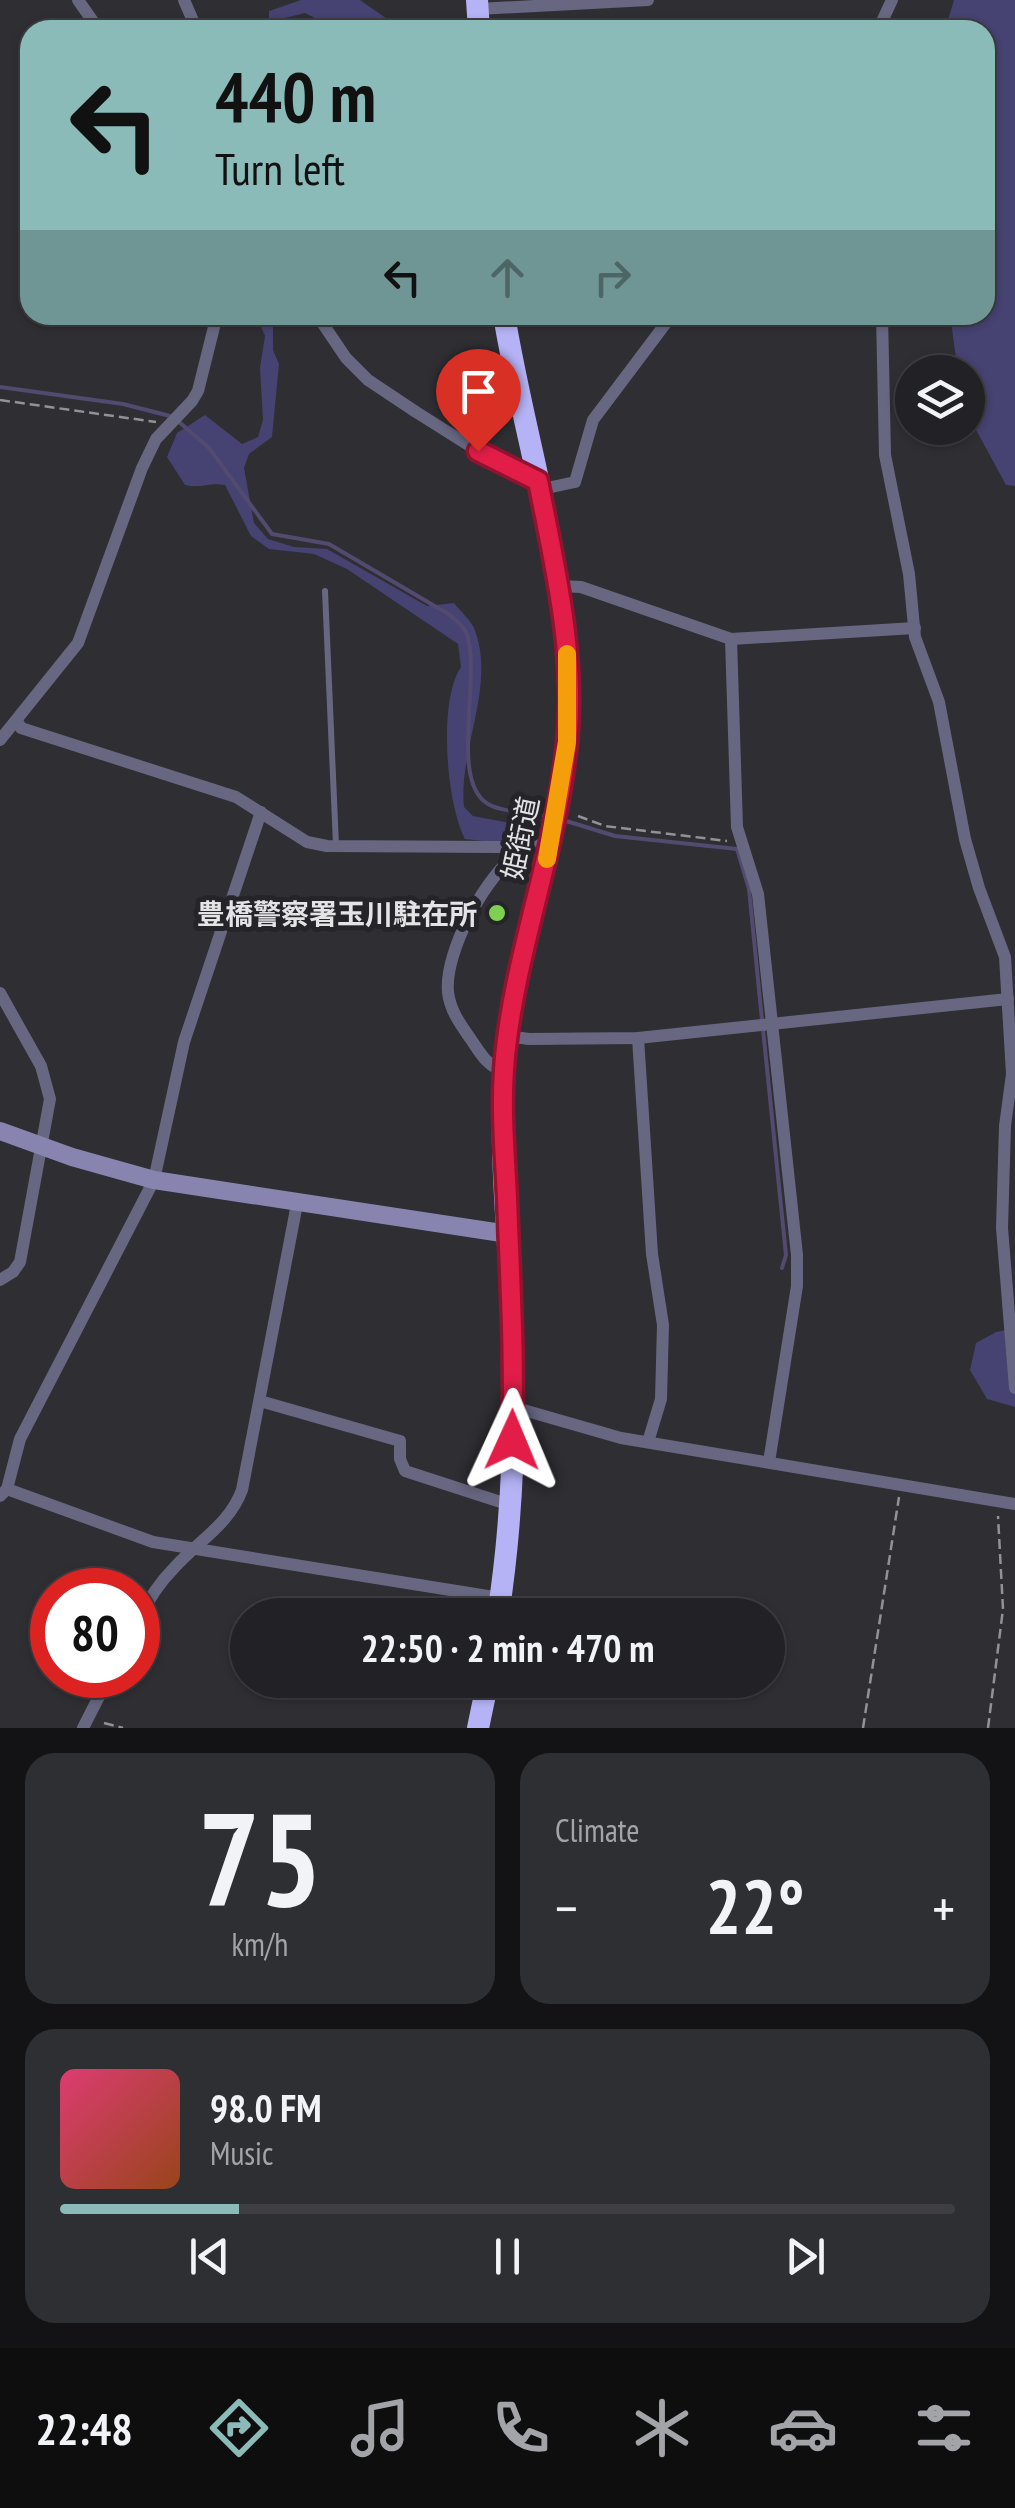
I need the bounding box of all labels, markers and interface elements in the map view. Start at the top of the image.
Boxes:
text: 440 m [215,51,376,141]
icon: left [50,60,180,190]
text: Turn left [215,139,345,197]
icon: left [375,250,430,305]
icon: ahead [480,250,535,305]
icon: right [585,250,640,305]
pin [436,349,521,452]
map controls [895,355,985,445]
button: layers [895,355,985,445]
icon: arrive [451,364,506,419]
street label: 姫街道 [493,793,547,883]
place label: 豊橋警察署玉川駐在所 [197,895,477,932]
marker: 豊橋警察署玉川駐在所 [486,902,508,924]
position arrow [460,1388,564,1492]
speed limit sign: 80 [30,1568,160,1698]
text: 22:50 · 2 min · 470 m [361,1623,654,1672]
text: 75 [198,1774,322,1942]
text: Climate [555,1809,639,1851]
text: 22° [705,1858,805,1955]
text: − [555,1872,578,1943]
text: + [932,1872,955,1943]
text: km/h [232,1923,288,1965]
text: 98.0 FM [210,2083,322,2132]
text: Music [210,2132,273,2174]
icon: previous [182,2229,237,2284]
icon: pause [480,2229,535,2284]
icon: next [778,2229,833,2284]
icon: directions [204,2393,274,2463]
icon: music [345,2393,415,2463]
icon: phone [486,2393,556,2463]
icon: climate [627,2393,697,2463]
icon: car [768,2393,838,2463]
icon: filters [909,2393,979,2463]
text: 22:48 [36,2399,133,2457]

